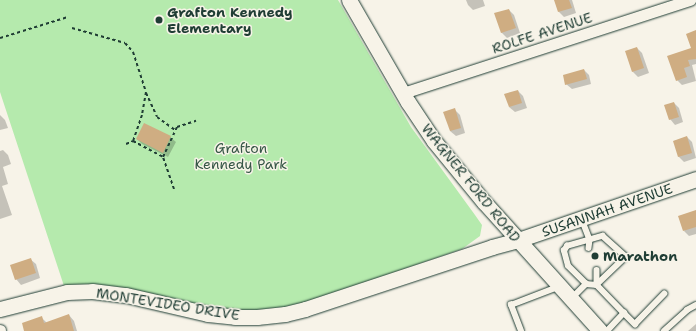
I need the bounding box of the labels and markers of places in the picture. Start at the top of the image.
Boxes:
place label: Grafton Kennedy Elementary [167,4,293,36]
marker: Grafton Kennedy Elementary [154,15,164,25]
place label: Marathon [603,248,677,264]
marker: Marathon [590,251,600,261]

